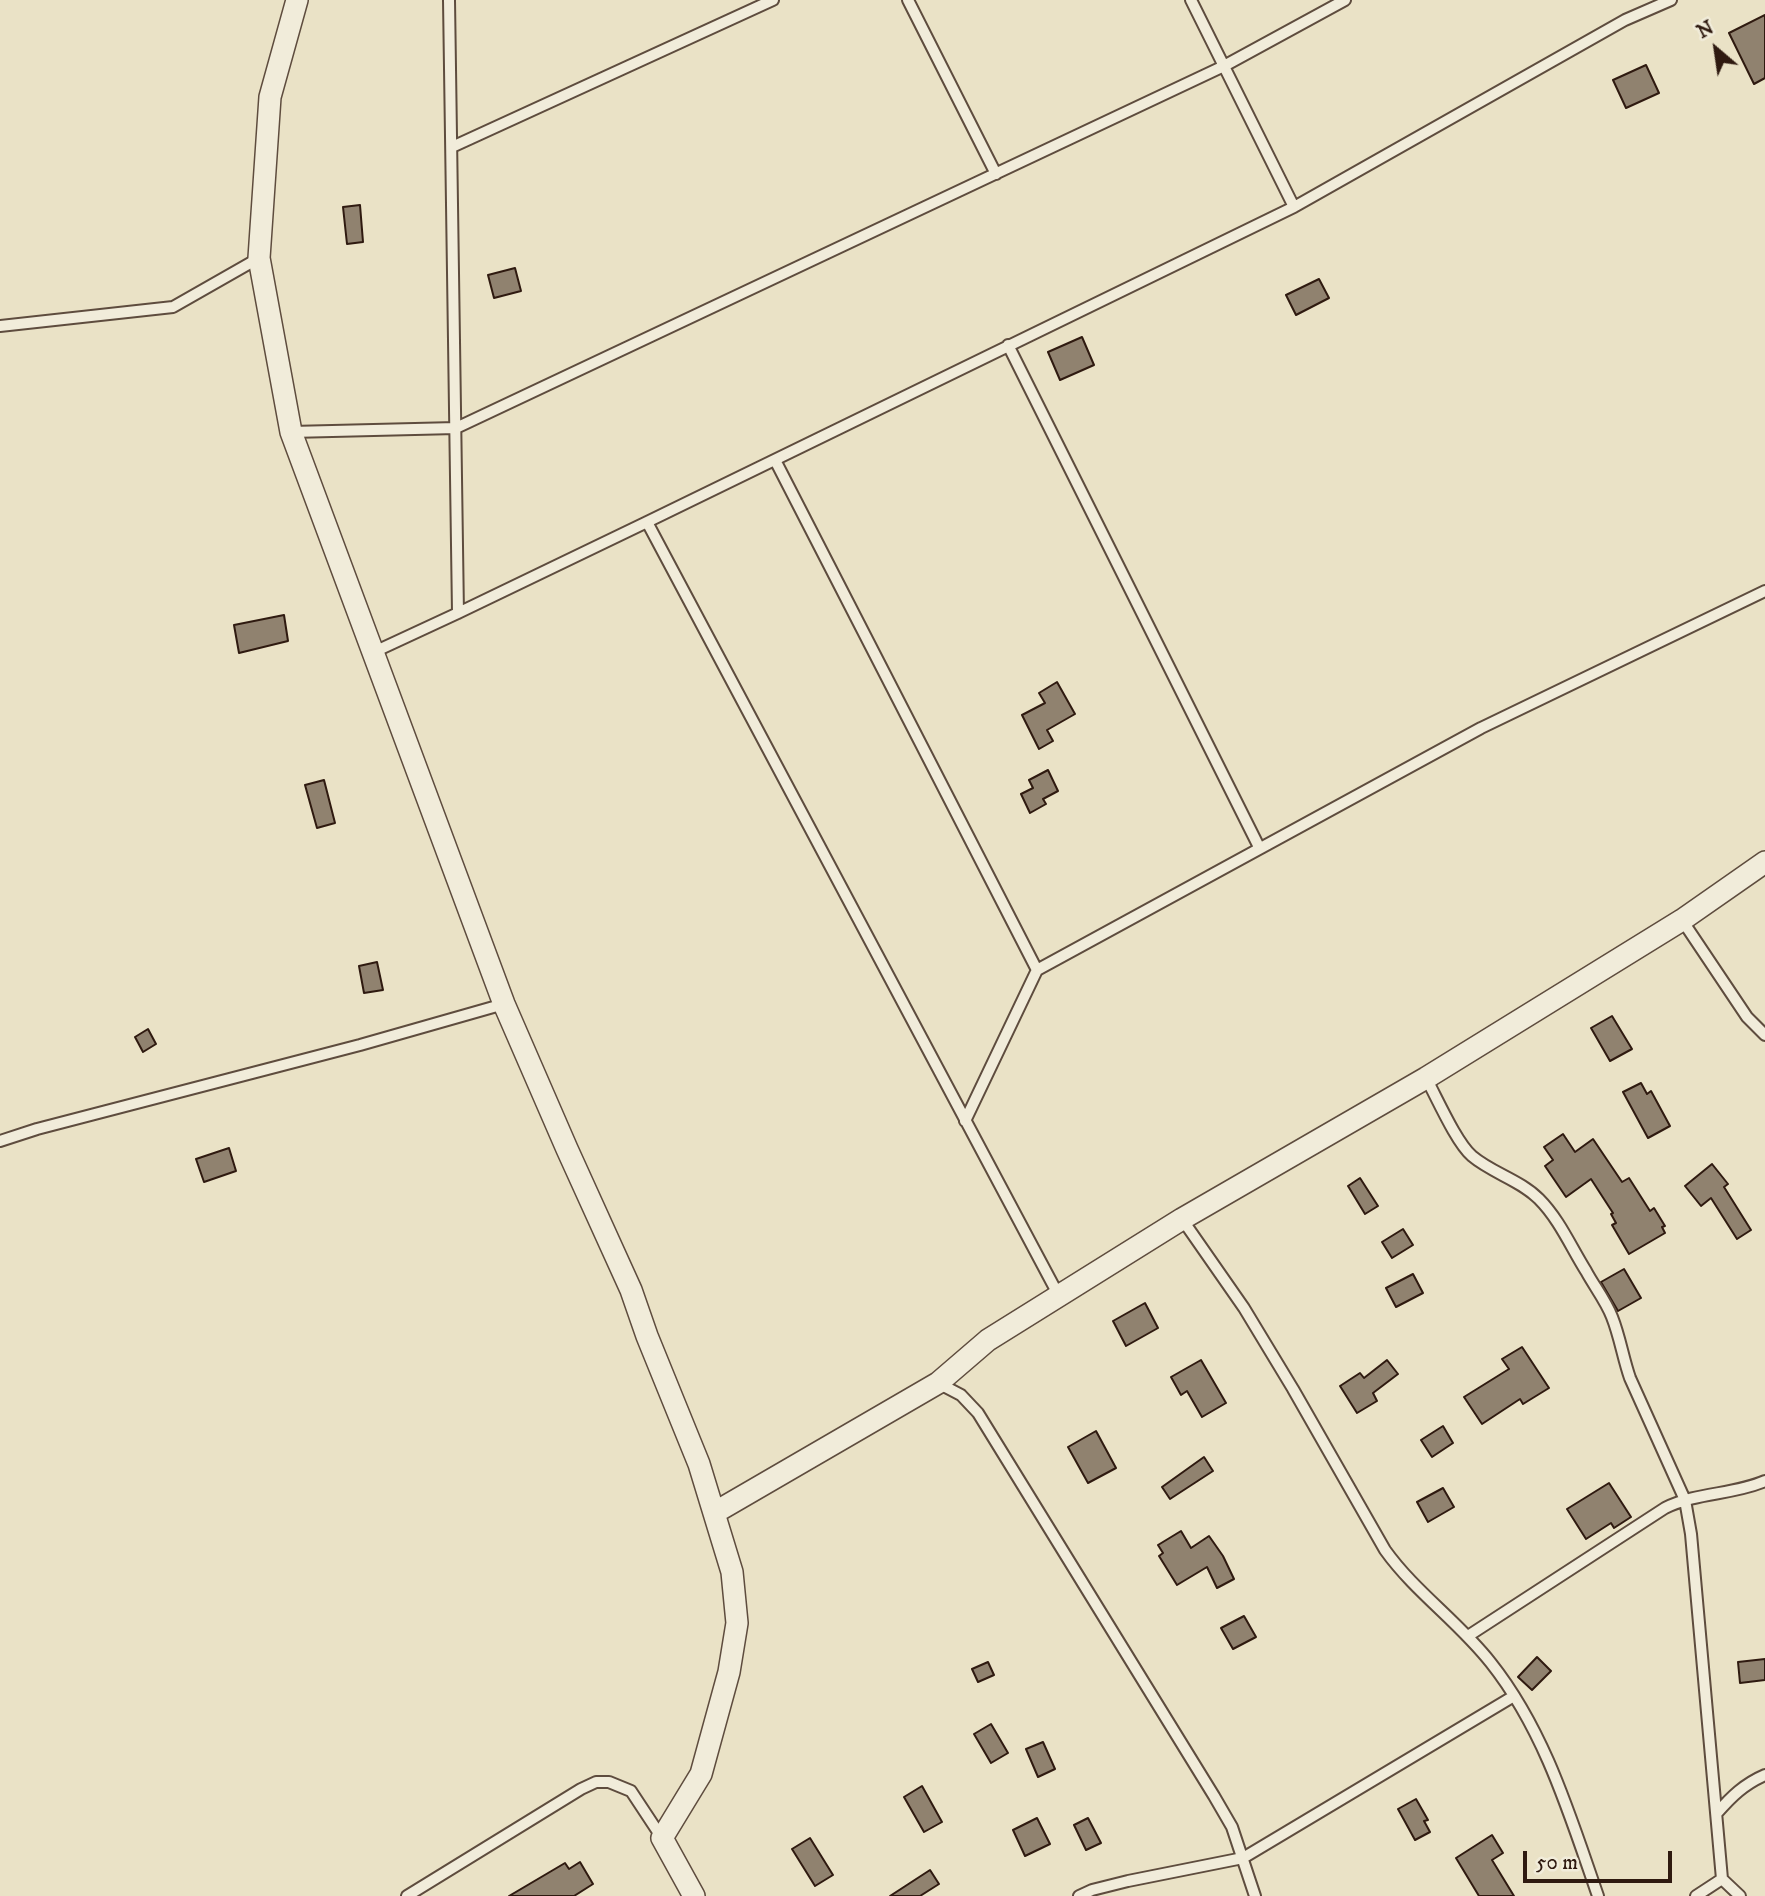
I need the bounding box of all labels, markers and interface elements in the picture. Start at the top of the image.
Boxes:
north arrow [1681,14,1751,84]
text: N [1693,16,1718,44]
scale bar [1527,1836,1676,1880]
text: 50 m [1536,1850,1578,1876]

